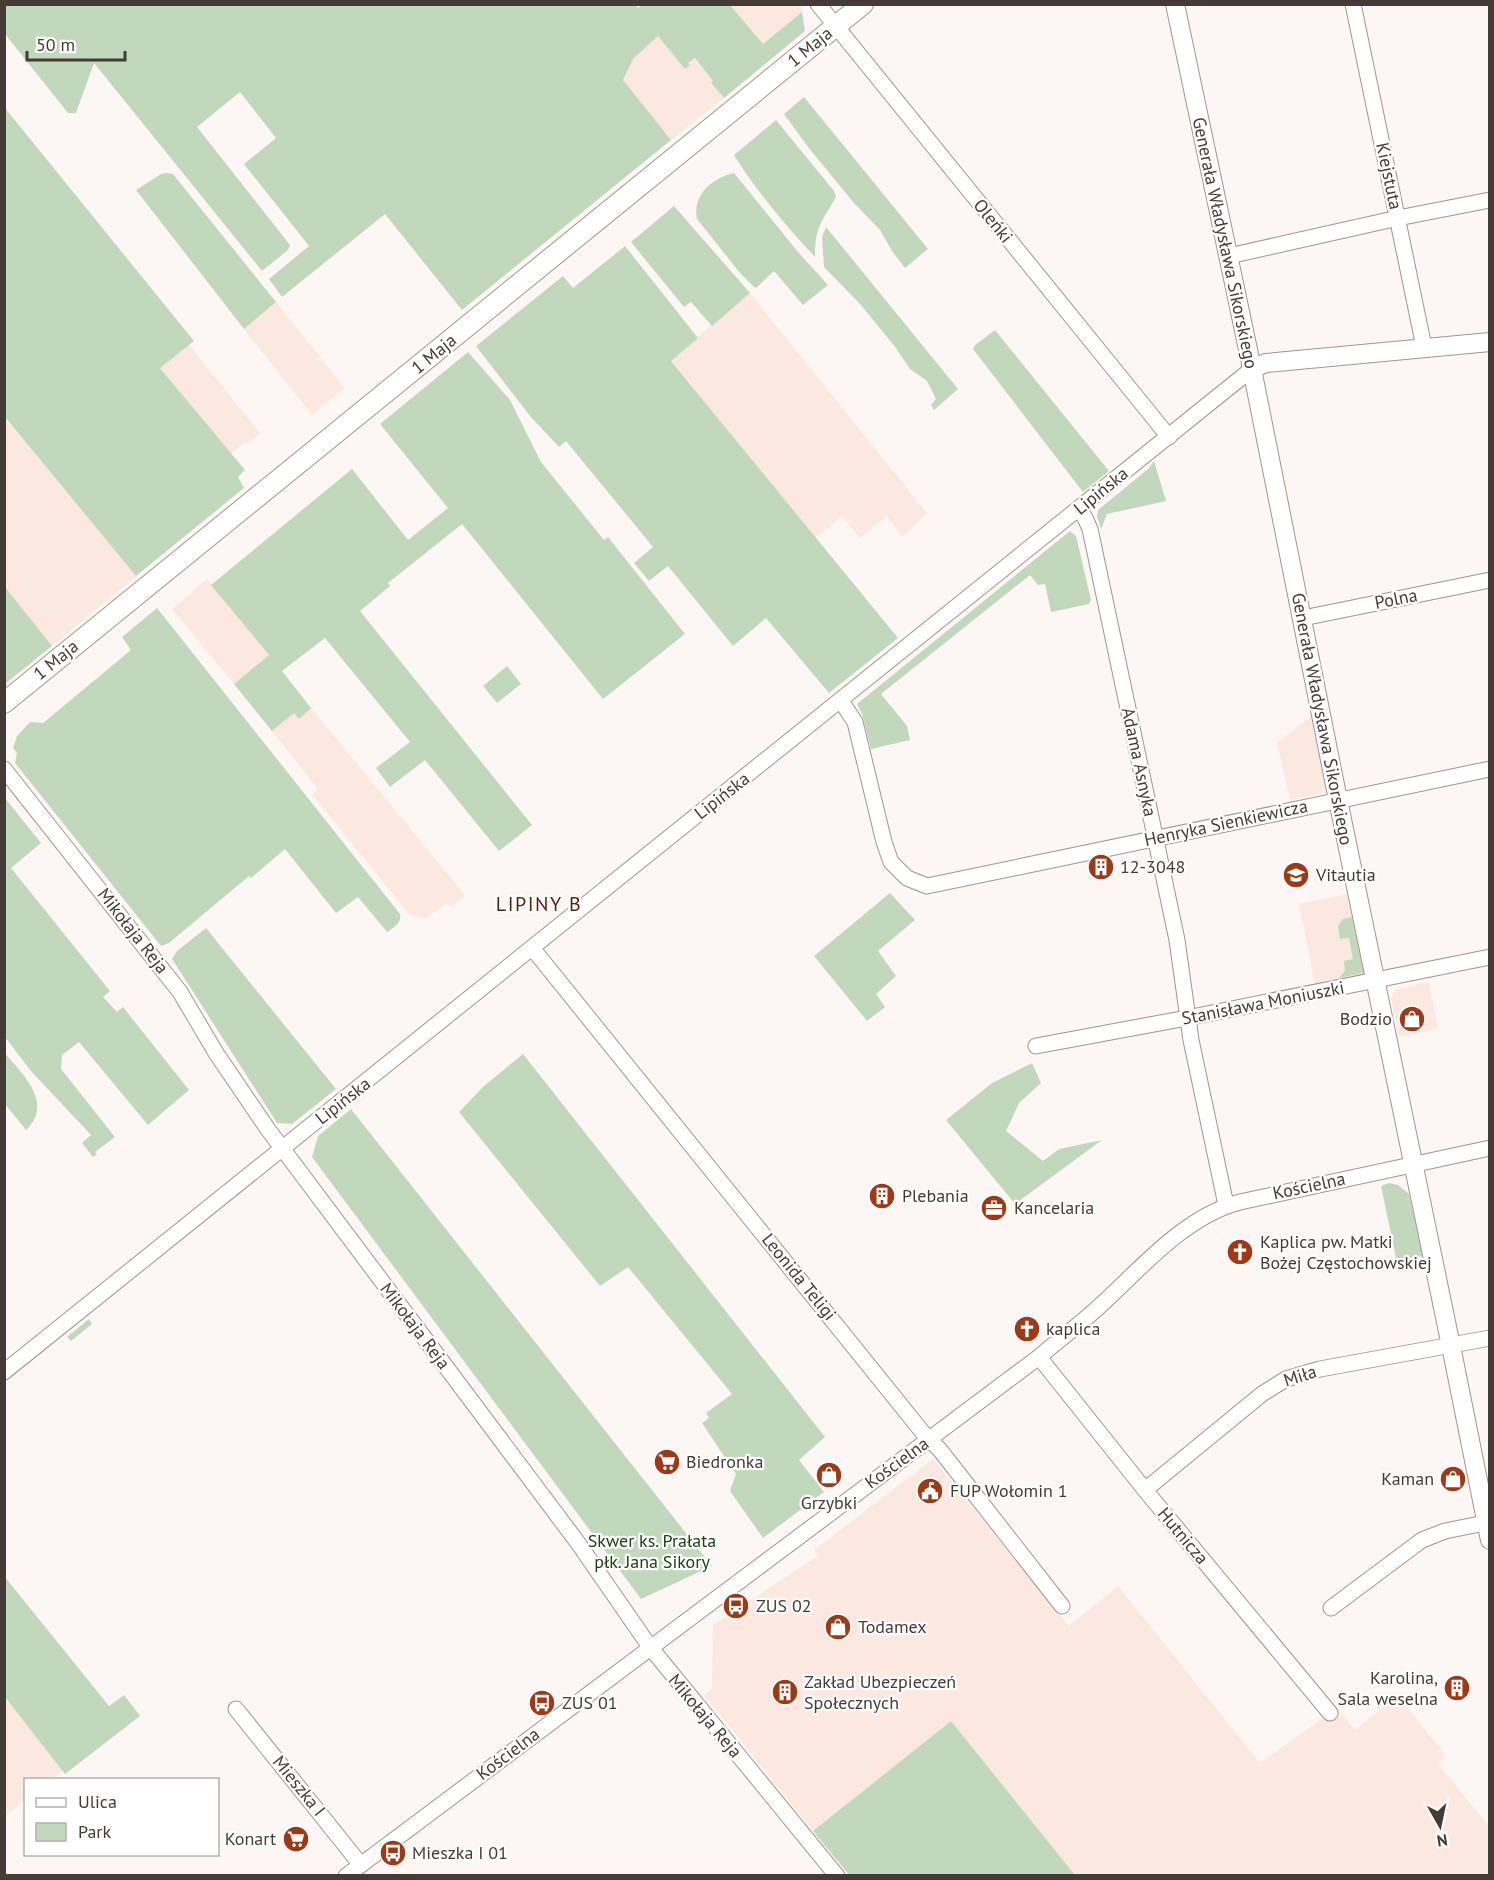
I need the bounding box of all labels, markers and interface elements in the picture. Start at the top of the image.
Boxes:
street label: 1 Maja [782,21,837,72]
scale bar [27,24,124,62]
text: 50 m [36,33,75,56]
street label: Generała Władysława Sikorskiego [1188,115,1263,371]
street label: Kiejstuta [1371,140,1408,212]
street label: Oleńki [969,194,1018,247]
street label: 1 Maja [406,328,461,379]
street label: Lipińska [1069,462,1133,520]
street label: Polna [1373,583,1419,614]
street label: Generała Władysława Sikorskiego [1287,591,1358,847]
street label: 1 Maja [28,634,83,685]
street label: Adama Asnyka [1117,705,1162,818]
street label: Lipińska [690,767,754,824]
street label: Henryka Sienkiewicza [1142,794,1310,851]
building icon: 12-3048 [1086,852,1116,882]
place label: 12-3048 [1120,855,1185,878]
school or university icon: Vitautia [1281,860,1311,890]
place label: Vitautia [1315,863,1376,886]
street label: Mikołaja Reja [93,883,174,978]
district label: LIPINY B [496,891,582,917]
street label: Stanisława Moniuszki [1180,975,1346,1030]
shop icon: Bodzio [1397,1004,1427,1034]
place label: Bodzio [1340,1007,1392,1030]
street label: Lipińska [311,1072,375,1129]
street label: Kościelna [1271,1167,1347,1204]
building icon: Plebania [867,1181,897,1211]
place label: Plebania [902,1184,969,1207]
office icon: Kancelaria [979,1193,1009,1223]
place label: Kancelaria [1014,1196,1094,1219]
street label: Leonida Teligi [757,1228,842,1325]
place label: Kaplica pw. Matki Bożej Częstochowskiej [1260,1230,1432,1274]
church icon: Kaplica pw. Matki Bożej Częstochowskiej [1225,1237,1255,1267]
street label: Mikołaja Reja [375,1278,455,1374]
church icon: kaplica [1012,1314,1042,1344]
place label: kaplica [1046,1317,1100,1340]
street label: Miła [1280,1359,1319,1392]
street label: Kościelna [860,1432,933,1493]
supermarket icon: Biedronka [652,1447,682,1477]
place label: Biedronka [686,1450,763,1473]
shop icon: Grzybki [814,1460,844,1490]
shop icon: Kaman [1438,1464,1468,1494]
place label: Kaman [1381,1467,1434,1490]
public building icon: FUP Wołomin 1 [915,1476,945,1506]
place label: FUP Wołomin 1 [950,1479,1067,1502]
place label: Grzybki [801,1491,857,1514]
street label: Hutnicza [1153,1502,1214,1569]
park label: Skwer ks. Prałata płk. Jana Sikory [588,1529,716,1573]
bus stop icon: ZUS 02 [721,1591,751,1621]
place label: ZUS 02 [756,1594,812,1617]
shop icon: Todamex [823,1612,853,1642]
place label: Todamex [858,1615,927,1638]
place label: Karolina, Sala weselna [1338,1666,1438,1710]
street label: Mikołaja Reja [664,1669,747,1762]
place label: Zakład Ubezpieczeń Społecznych [804,1670,956,1714]
building icon: Karolina, Sala weselna [1442,1673,1472,1703]
building icon: Zakład Ubezpieczeń Społecznych [770,1677,800,1707]
bus stop icon: ZUS 01 [527,1688,557,1718]
place label: ZUS 01 [562,1691,618,1714]
street label: Kościelna [471,1722,544,1785]
street label: Mieszka I [268,1751,331,1821]
legend [24,1778,219,1856]
text: Ulica [78,1790,117,1813]
north arrow [1410,1796,1470,1856]
text: Park [78,1820,111,1843]
supermarket icon: Konart [281,1824,311,1854]
place label: Konart [225,1827,276,1850]
text: N [1436,1830,1449,1852]
bus stop icon: Mieszka I 01 [378,1838,408,1868]
place label: Mieszka I 01 [412,1841,508,1864]

